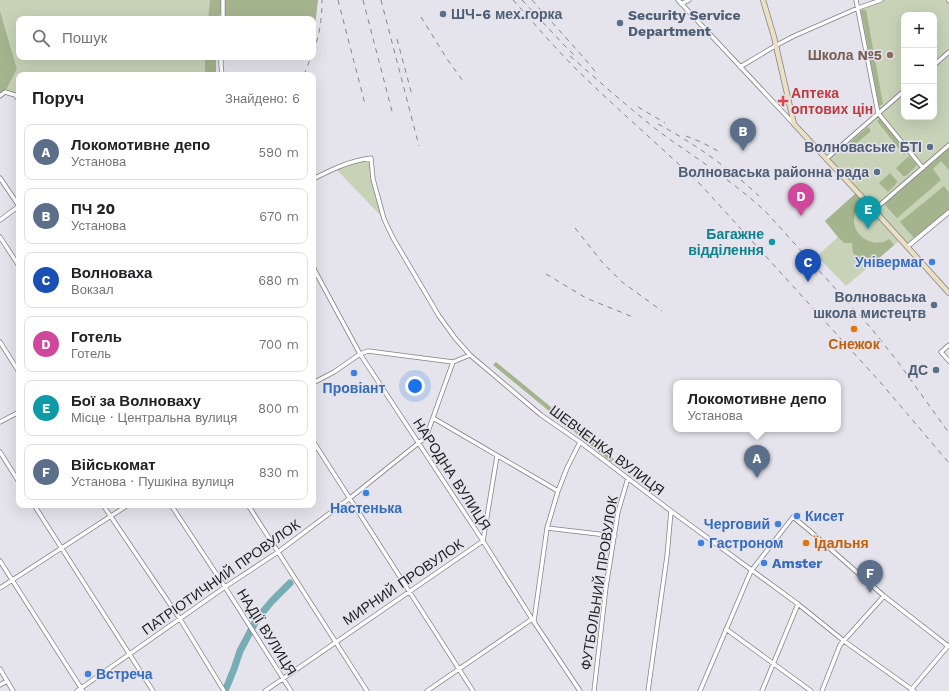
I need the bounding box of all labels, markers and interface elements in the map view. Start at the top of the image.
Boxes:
place label: ШЧ-6 мех.горка [451,6,562,22]
place label: Security Service Department [628,7,741,39]
marker: ШЧ-6 мех.горка [438,9,448,19]
map controls [901,12,937,120]
button: + [901,12,937,48]
search box [16,16,316,60]
marker: Security Service Department [615,18,625,28]
icon: search [30,27,52,49]
text: Пошук [62,29,107,47]
place label: Школа №5 [808,47,882,63]
button: − [901,48,937,84]
marker: Школа №5 [885,50,895,60]
button: layers [901,84,937,120]
place label: Аптека оптових цін [791,85,873,117]
text: Поруч [32,88,84,108]
text: Знайдено: 6 [225,91,300,106]
marker: Аптека оптових цін [778,96,788,106]
pin: B [730,118,756,151]
text: Локомотивне депо [71,136,210,154]
place label: Волноваське БТІ [804,139,922,155]
marker: Волноваське БТІ [925,142,935,152]
text: A [42,145,50,160]
text: 590 m [259,145,299,160]
text: Установа [71,154,126,169]
place label: Волноваська районна рада [678,164,869,180]
marker: Волноваська районна рада [872,167,882,177]
pin: D [788,183,814,216]
pin: E [855,196,881,229]
text: ПЧ 20 [71,200,115,218]
text: B [42,209,50,224]
text: 670 m [259,209,299,224]
text: Установа [71,218,126,233]
place label: Багажне відділення [688,226,764,258]
marker: Багажне відділення [767,237,777,247]
pin: C [795,249,821,282]
place label: Універмаг [855,254,924,270]
marker: Універмаг [927,257,937,267]
text: Волноваха [71,264,152,282]
text: C [42,273,50,288]
text: 680 m [258,273,299,288]
text: Вокзал [71,282,114,297]
place label: Волноваська школа мистецтв [813,289,926,321]
marker: Волноваська школа мистецтв [929,300,939,310]
marker: Снежок [849,324,859,334]
text: Готель [71,328,122,346]
place label: Снежок [828,336,881,352]
text: D [41,337,51,352]
text: 700 m [259,337,299,352]
text: Готель [71,346,111,361]
place label: ДС [908,362,928,378]
marker: ДС [931,365,941,375]
marker: Провіант [349,368,359,378]
your location [405,376,425,396]
place label: Провіант [323,380,386,396]
popup [673,380,841,432]
text: Локомотивне депо [687,390,827,408]
text: Бої за Волноваху [71,392,201,410]
text: E [42,401,50,416]
text: 800 m [258,401,299,416]
street label: ШЕВЧЕНКА ВУЛИЦЯ [547,402,667,498]
text: Установа [687,408,743,423]
text: Місце · Центральна вулиця [71,410,237,425]
street label: НАРОДНА ВУЛИЦЯ [410,415,494,533]
pin: A [744,445,770,478]
text: Військомат [71,456,156,474]
text: F [42,465,50,480]
text: 830 m [259,465,299,480]
text: Установа · Пушкіна вулиця [71,474,234,489]
marker: Настенька [361,488,371,498]
street label: ФУТБОЛЬНИЙ ПРОВУЛОК [576,494,621,671]
place label: Настенька [330,500,402,516]
place label: Кисет [805,508,845,524]
marker: Кисет [792,511,802,521]
street label: ПАТРІОТИЧНИЙ ПРОВУЛОК [138,515,304,638]
place label: Черговий [704,516,770,532]
marker: Черговий [773,519,783,529]
street label: МИРНИЙ ПРОВУЛОК [339,534,467,628]
place label: Гастроном [709,535,783,551]
place label: Їдальня [813,535,869,551]
marker: Гастроном [696,538,706,548]
marker: Їдальня [801,538,811,548]
place label: Amster [772,555,822,571]
marker: Amster [759,558,769,568]
pin: F [857,560,883,593]
street label: НАДІЇ ВУЛИЦЯ [234,586,300,678]
place label: Встреча [96,666,153,682]
marker: Встреча [83,669,93,679]

